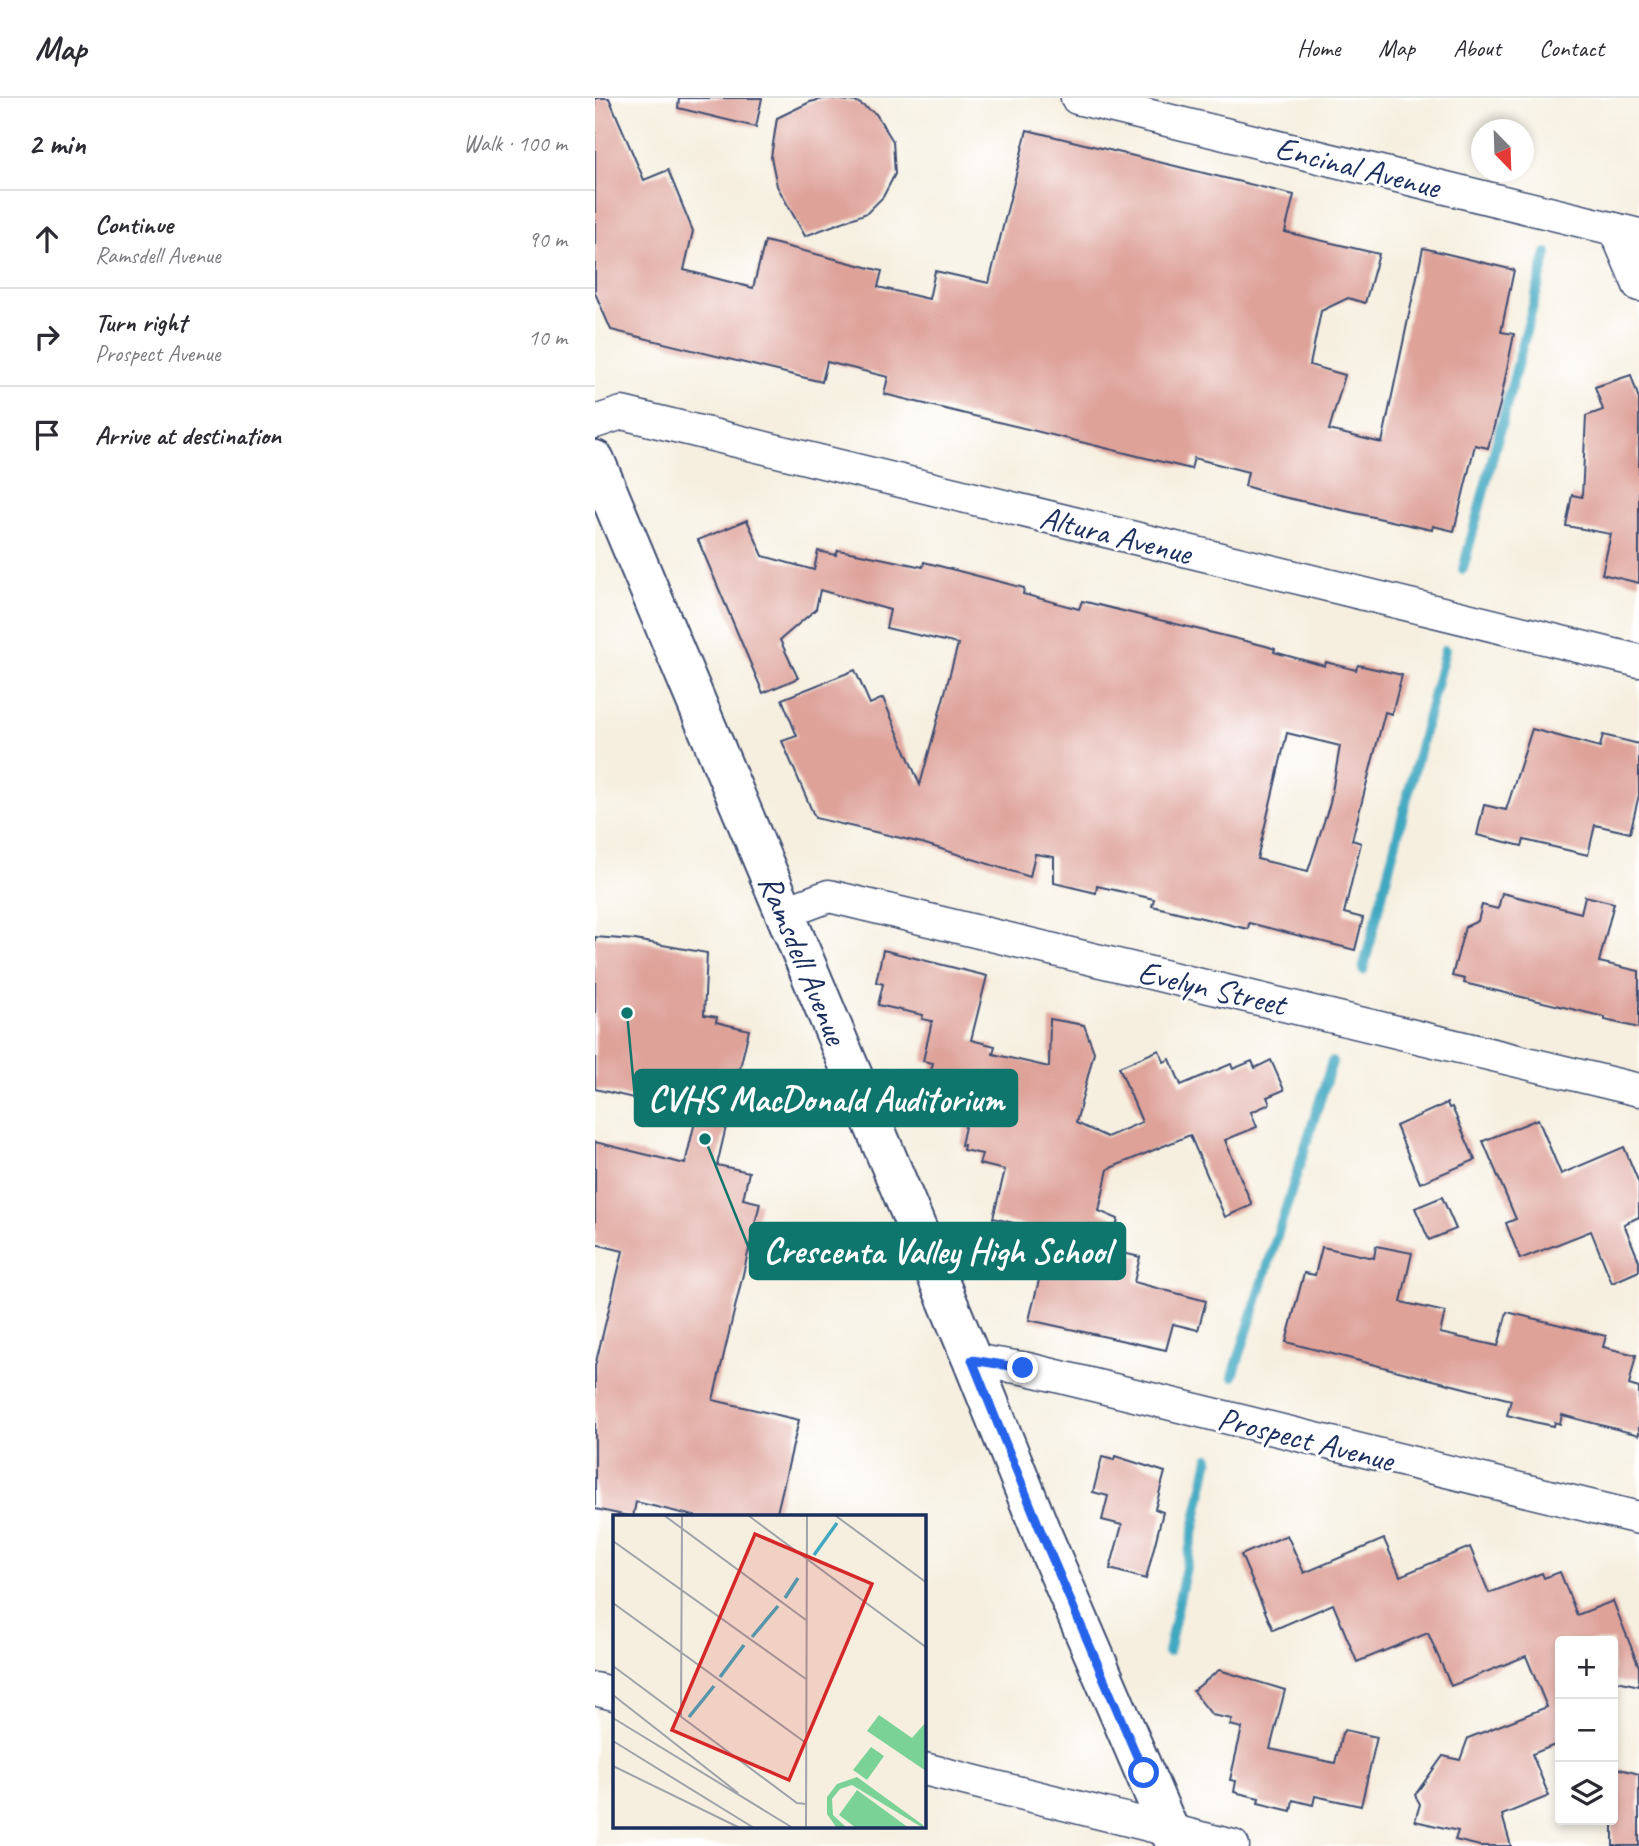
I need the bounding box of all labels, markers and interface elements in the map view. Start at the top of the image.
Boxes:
text: Map [35,27,86,69]
text: Home [1297,33,1340,63]
text: Map [1378,33,1415,63]
text: About [1453,33,1501,63]
text: Contact [1539,33,1604,63]
north arrow [1471,119,1534,182]
text: 2 min [28,125,85,163]
street label: Encinal Avenue [1271,126,1446,208]
text: Walk · 100 m [463,129,567,158]
text: Continue [95,208,173,241]
icon: ahead [28,220,66,258]
text: 90 m [528,225,567,254]
text: Ramsdell Avenue [95,241,221,270]
text: Turn right [95,306,186,339]
icon: right [28,318,66,356]
text: 10 m [528,323,567,352]
text: Prospect Avenue [95,339,220,368]
icon: arrive [28,416,66,454]
text: Arrive at destination [95,419,281,452]
street label: Altura Avenue [1036,496,1198,575]
street label: Ramsdell Avenue [749,868,858,1053]
street label: Evelyn Street [1134,951,1292,1026]
callout: CVHS MacDonald Auditorium [635,1070,1017,1126]
text: CVHS MacDonald Auditorium [648,1077,1007,1122]
callout: Crescenta Valley High School [750,1223,1125,1279]
text: Crescenta Valley High School [763,1229,1117,1274]
route end [1007,1352,1038,1383]
street label: Prospect Avenue [1214,1397,1400,1482]
inset map [613,1515,926,1828]
map controls [1555,1636,1618,1825]
button: + [1555,1636,1618,1699]
button: − [1555,1699,1618,1762]
route start [1128,1757,1159,1788]
button: layers [1555,1762,1618,1825]

